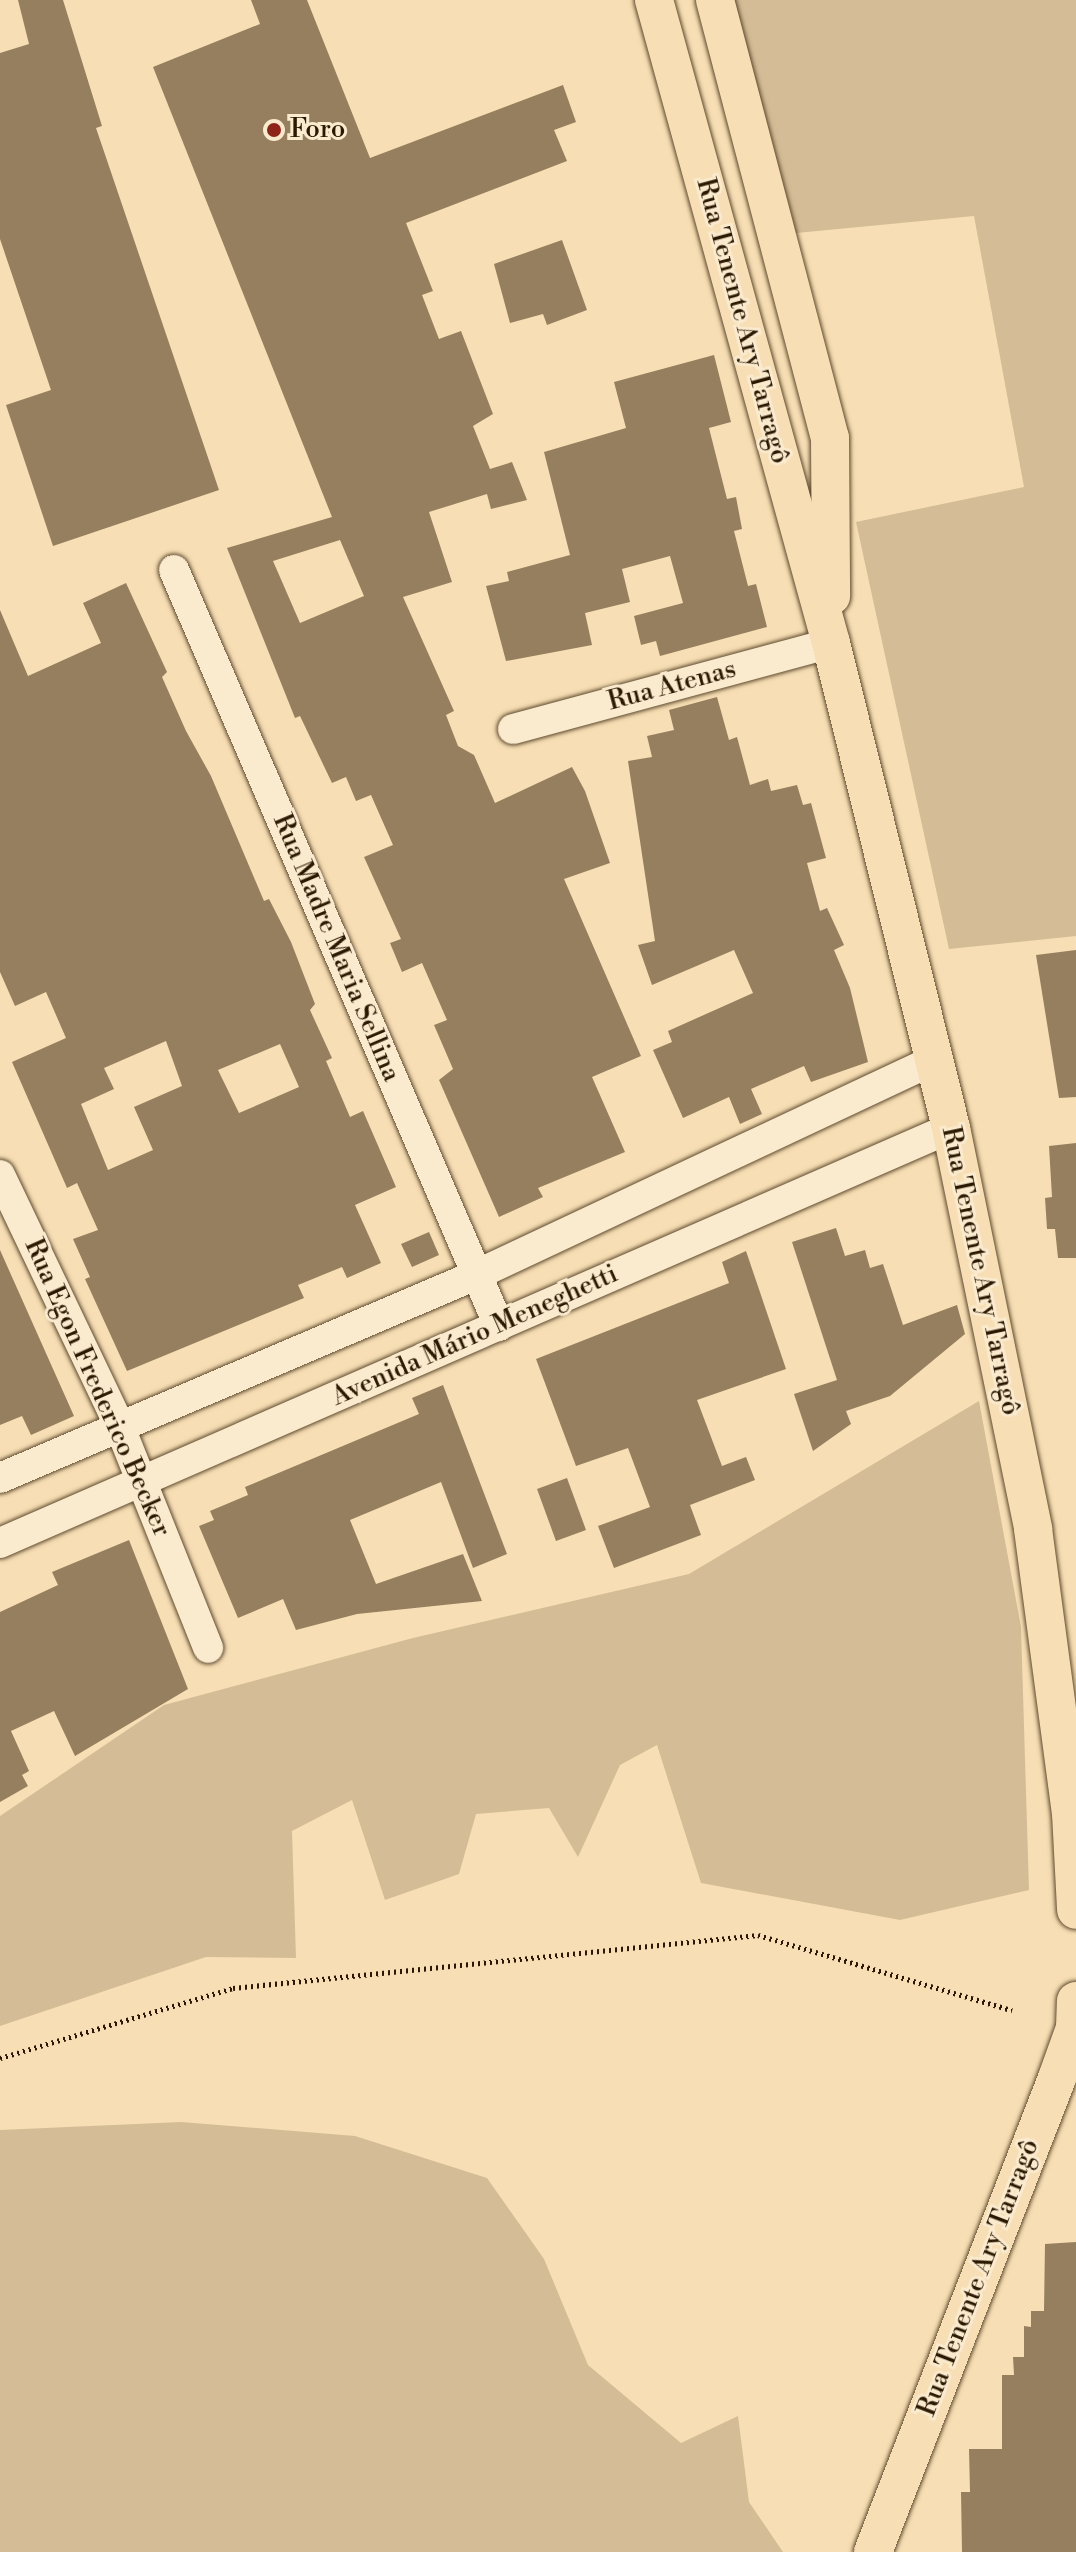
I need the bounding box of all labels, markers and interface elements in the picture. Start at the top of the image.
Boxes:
place label: Foro [290,114,345,146]
marker: Foro [265,121,283,139]
street label: Rua Tenente Ary Tarragô [689,175,795,467]
street label: Rua Atenas [605,654,739,718]
street label: Rua Madre Maria Sellina [265,810,407,1086]
street label: Rua Tenente Ary Tarragô [934,1124,1026,1418]
street label: Rua Egon Frederico Becker [17,1234,177,1542]
street label: Avenida Mário Meneghetti [327,1259,623,1413]
street label: Rua Tenente Ary Tarragô [912,2135,1046,2421]

